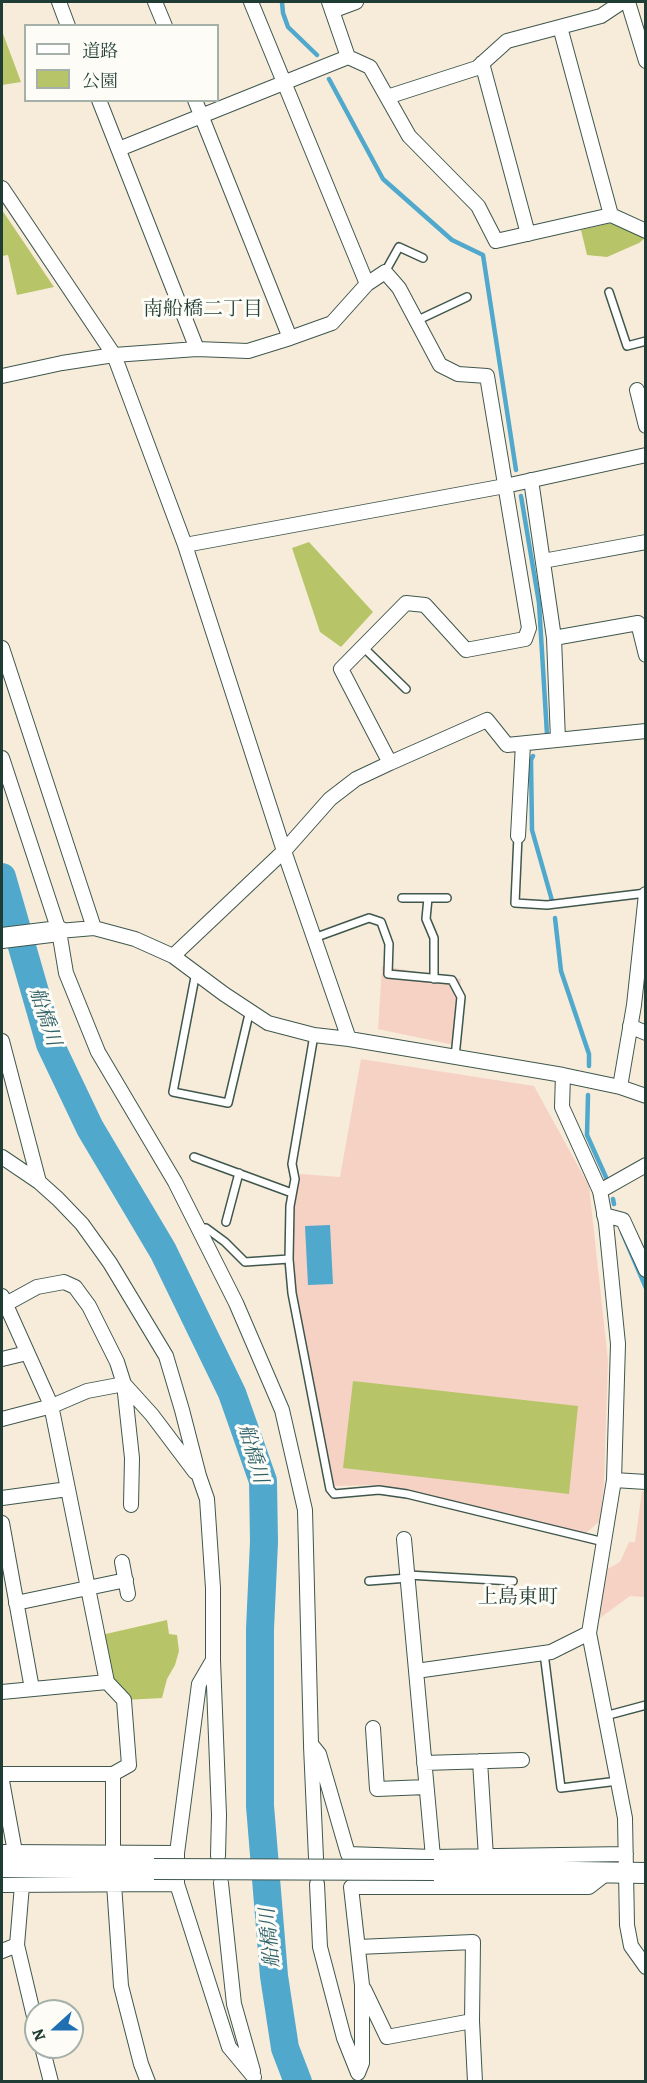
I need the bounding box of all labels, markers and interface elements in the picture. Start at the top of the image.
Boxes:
legend [24,24,219,102]
text: 道路 [82,39,118,63]
text: 公園 [82,69,118,93]
district label: 南船橋二丁目 [143,298,263,322]
water label: 船橋川 [23,985,65,1049]
water label: 船橋川 [232,1422,272,1486]
district label: 上島東町 [478,1586,558,1610]
water label: 船橋川 [256,1907,286,1969]
north arrow [24,1999,84,2059]
text: N [27,2025,51,2044]

